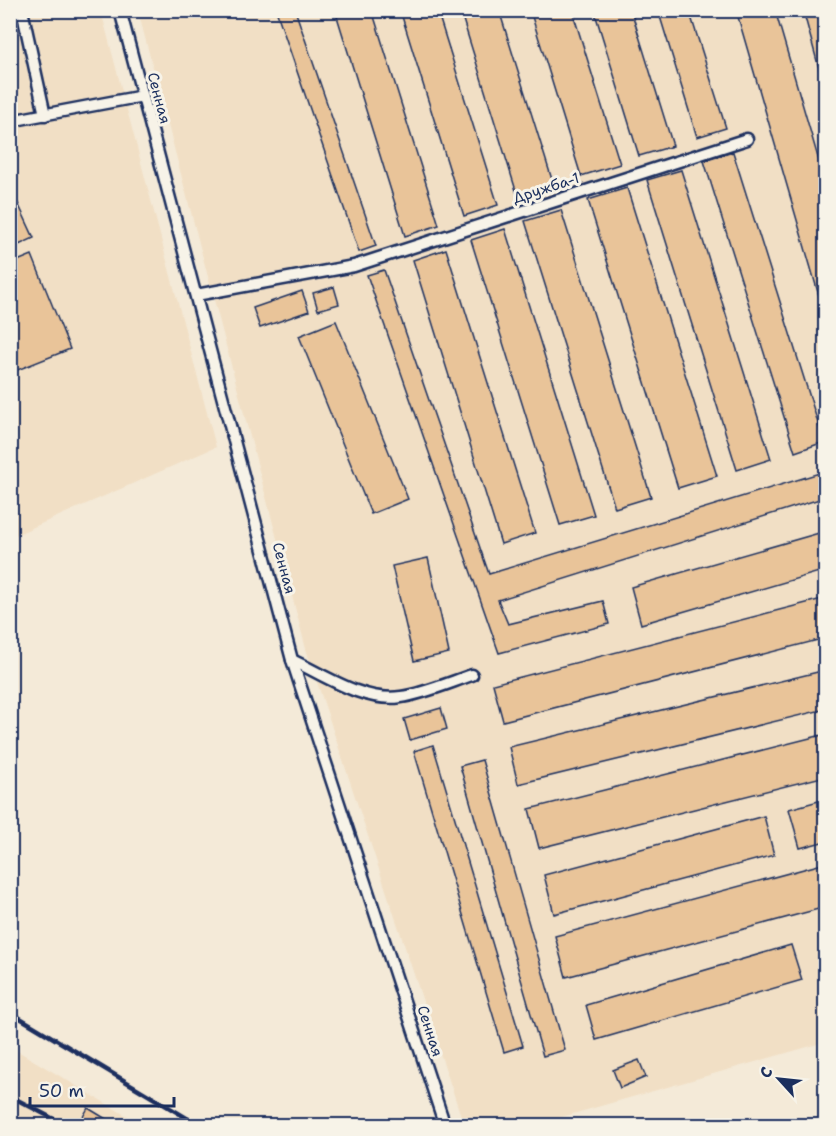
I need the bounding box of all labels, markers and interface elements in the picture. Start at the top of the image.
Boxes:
street label: Сенная [143,70,175,126]
street label: Дружба-1 [510,168,582,208]
street label: Сенная [268,540,300,596]
street label: Сенная [412,1003,448,1059]
north arrow [749,1049,809,1109]
text: С [754,1063,778,1082]
scale bar [30,1070,174,1108]
text: 50 m [39,1079,84,1103]

